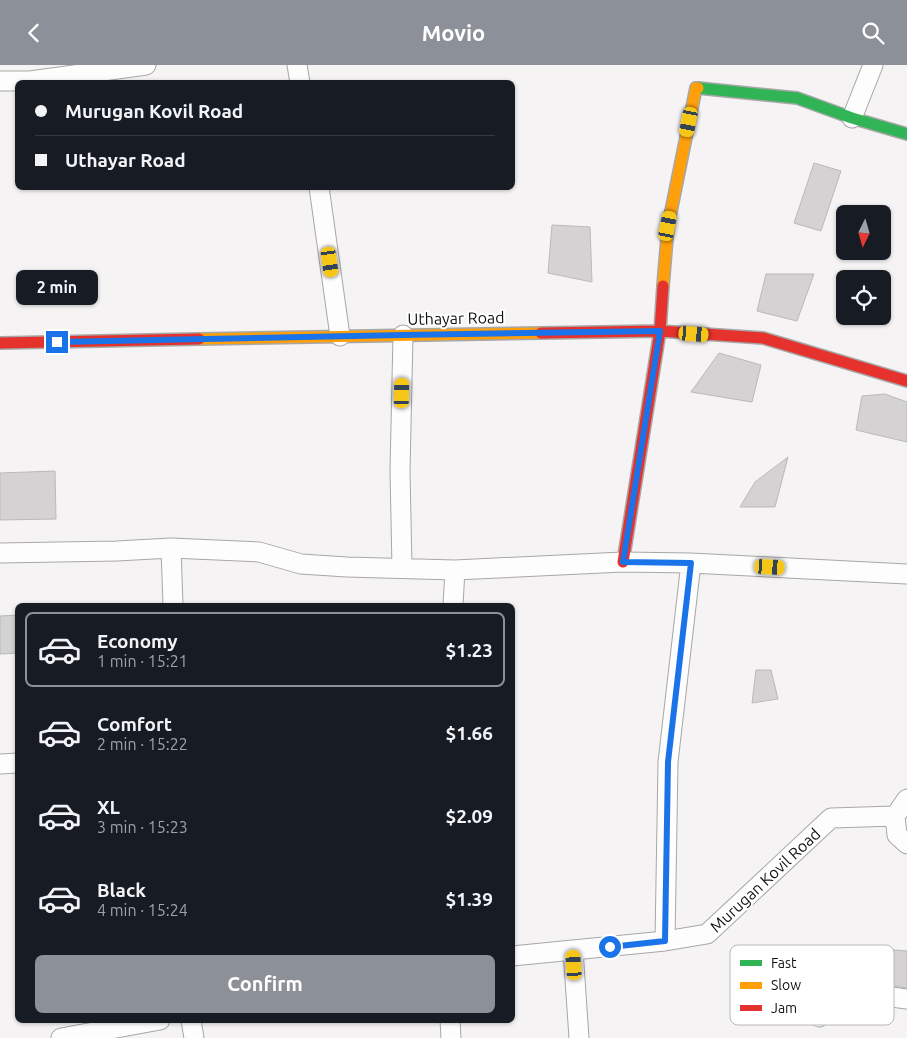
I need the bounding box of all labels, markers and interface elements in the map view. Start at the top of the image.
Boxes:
icon: back [20,19,48,47]
icon: search [859,19,887,47]
text: Movio [422,20,485,45]
text: Murugan Kovil Road [65,100,243,122]
car [678,106,699,138]
text: Uthayar Road [65,149,186,171]
north arrow [836,205,891,260]
map controls [836,205,891,325]
car [657,210,678,242]
car [320,246,339,278]
callout: 2 min [16,269,98,305]
button: locate [836,270,891,325]
text: 2 min [37,278,77,296]
street label: Uthayar Road [407,308,505,328]
car [678,325,709,343]
route end [46,331,68,353]
car [394,378,409,408]
car [754,559,785,575]
icon: car [37,627,82,672]
text: Economy [97,630,178,652]
text: $1.23 [445,639,493,661]
text: 1 min · 15:21 [97,652,188,670]
icon: car [37,710,82,755]
text: Comfort [97,713,172,735]
text: $1.66 [445,722,493,744]
text: 2 min · 15:22 [97,735,188,753]
icon: car [37,793,82,838]
text: XL [97,796,120,818]
text: $2.09 [445,805,493,827]
text: 3 min · 15:23 [97,818,188,836]
street label: Murugan Kovil Road [706,824,824,936]
icon: car [37,876,82,921]
text: Black [97,879,146,901]
text: $1.39 [445,888,493,910]
text: 4 min · 15:24 [97,901,188,919]
route start [599,936,621,958]
legend [730,945,894,1025]
car [565,950,582,980]
button: Confirm [35,955,495,1013]
text: Fast [771,955,797,971]
text: Slow [771,977,801,993]
text: Jam [771,1000,797,1016]

